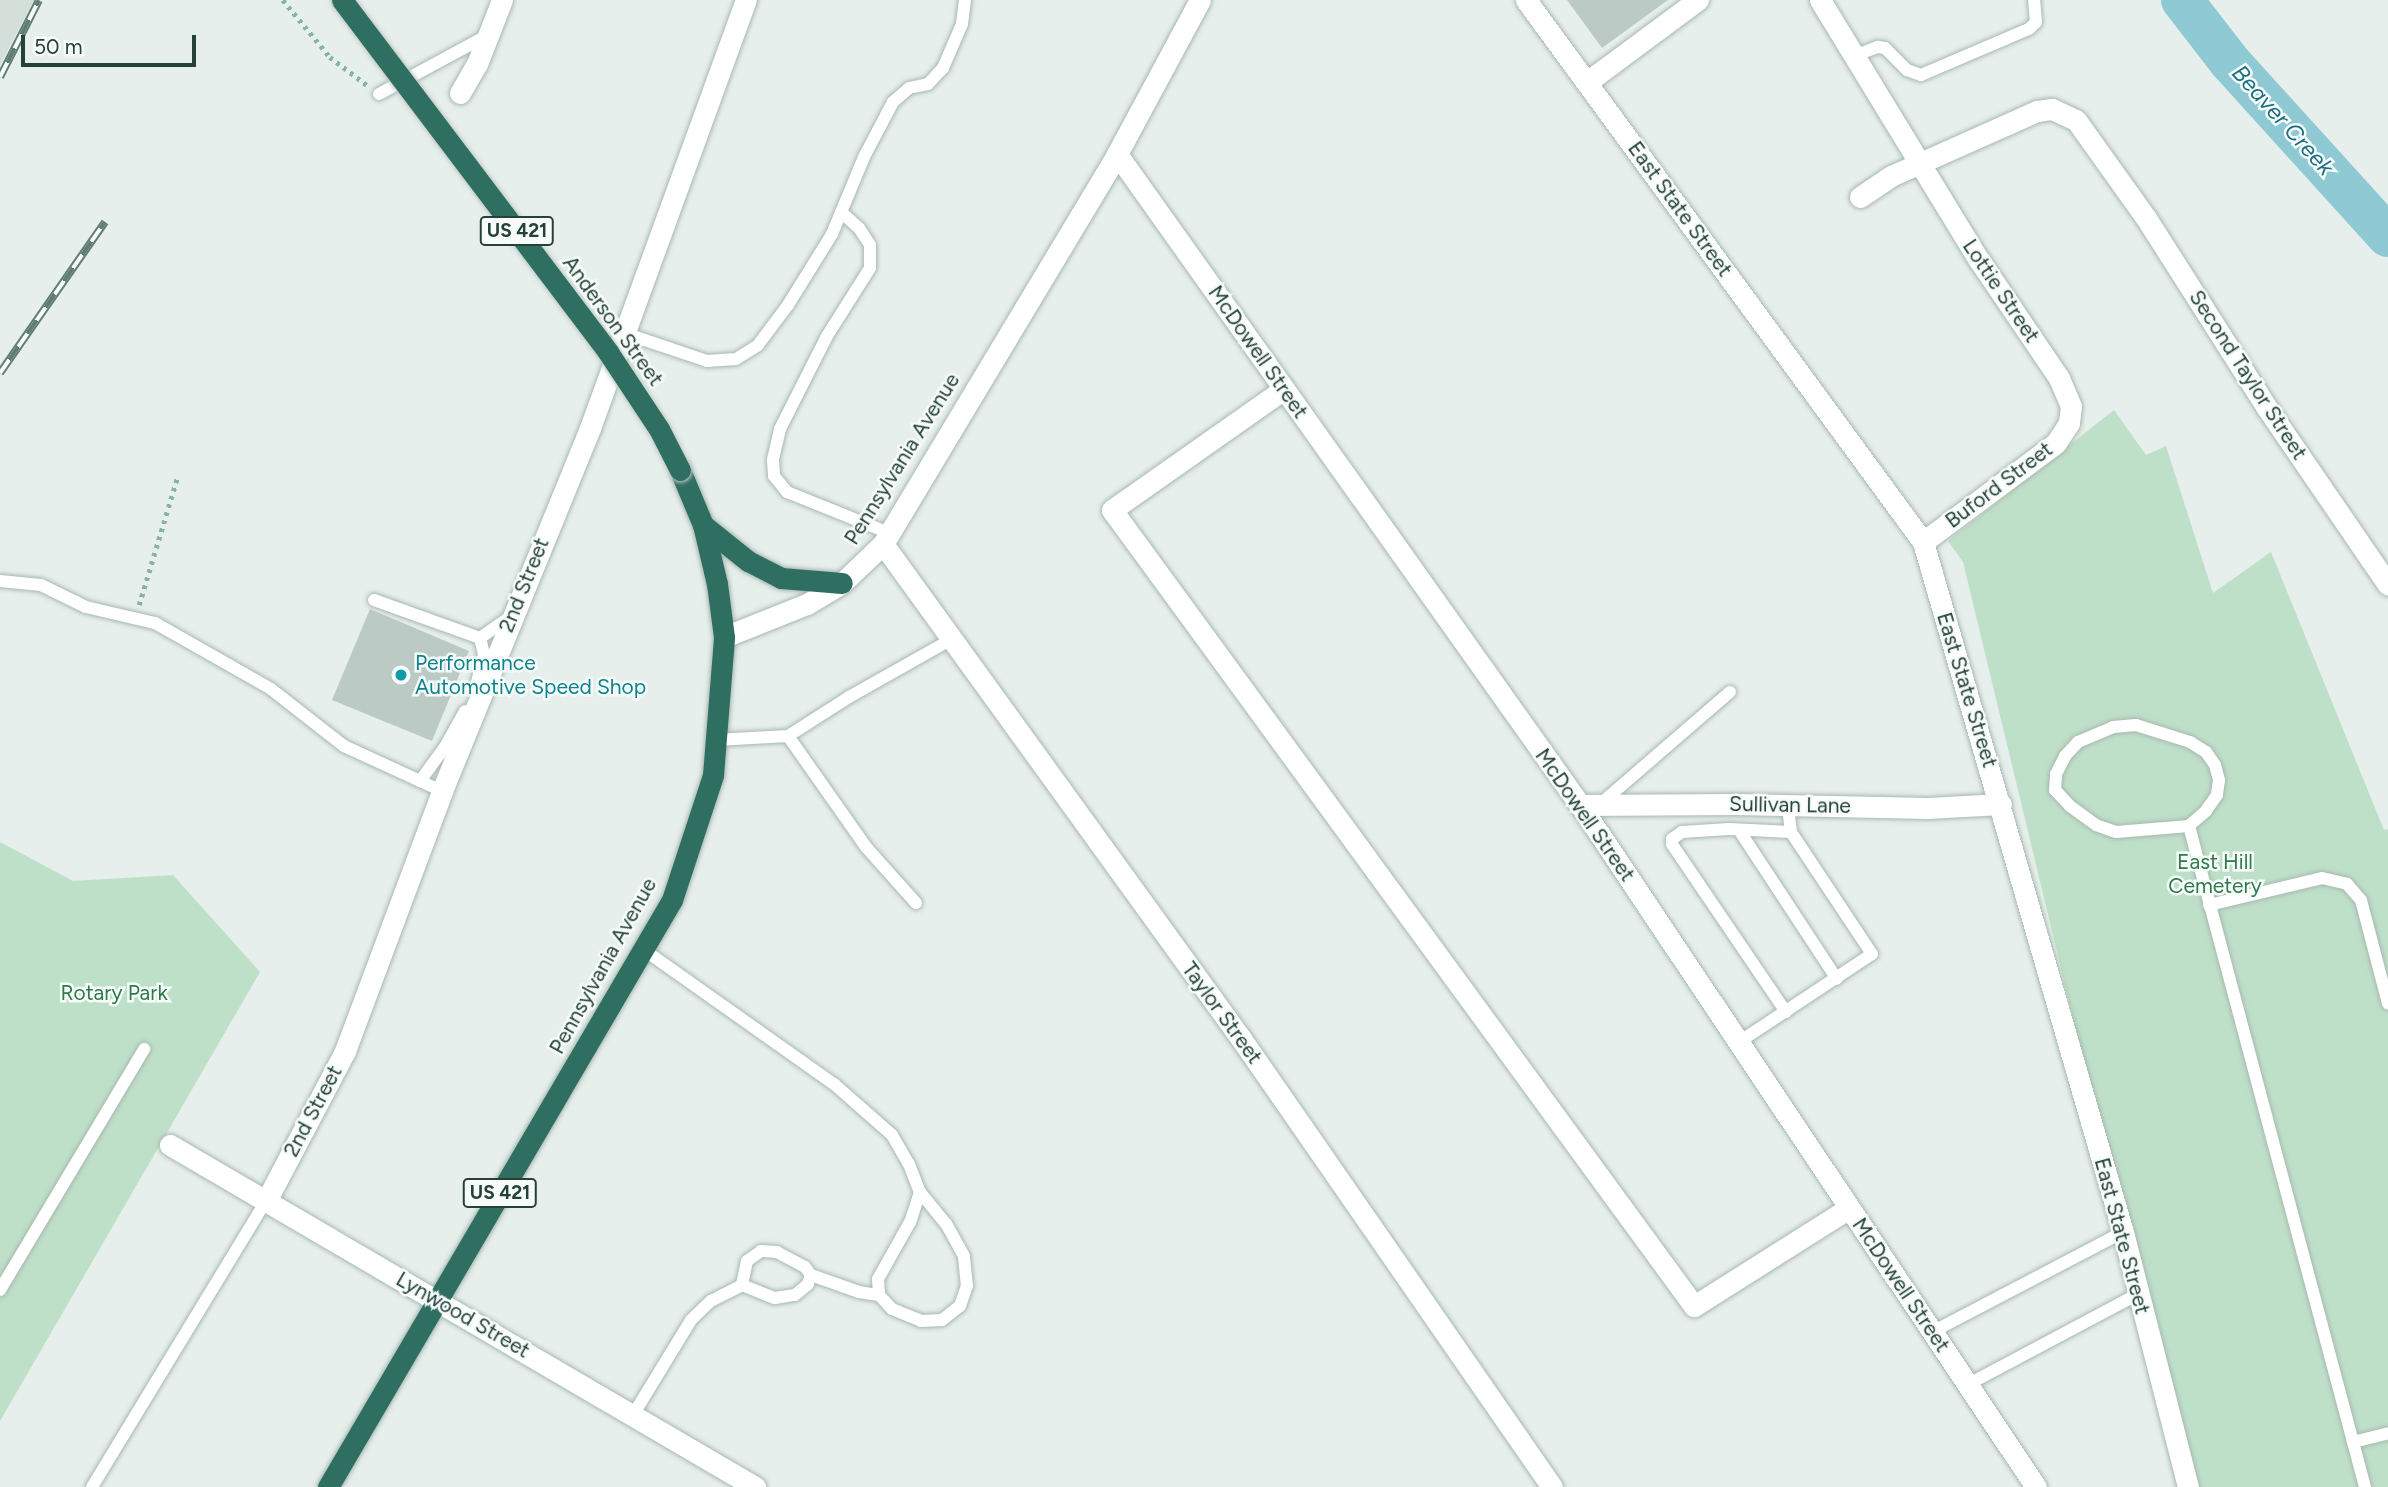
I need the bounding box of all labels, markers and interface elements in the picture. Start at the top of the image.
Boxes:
scale bar [24,21,200,65]
text: 50 m [34,34,83,59]
water label: Beaver Creek [2226,59,2340,181]
street label: East State Street [1623,137,1737,281]
road number: US 421 [478,216,556,246]
street label: Lottie Street [1957,235,2045,347]
street label: Anderson Street [557,251,669,391]
street label: McDowell Street [1203,281,1313,423]
street label: Second Taylor Street [2184,286,2312,464]
street label: Pennsylvania Avenue [839,369,965,549]
street label: Buford Street [1940,436,2058,534]
street label: 2nd Street [494,534,554,636]
street label: East State Street [1931,609,2003,771]
place label: Performance Automotive Speed Shop [415,650,646,700]
marker: Performance Automotive Speed Shop [393,667,409,683]
street label: McDowell Street [1530,744,1640,886]
street label: Sullivan Lane [1729,791,1851,819]
park label: East Hill Cemetery [2168,849,2262,899]
street label: Pennsylvania Avenue [544,874,662,1058]
street label: Taylor Street [1177,957,1267,1069]
park label: Rotary Park [60,980,168,1006]
street label: 2nd Street [278,1061,348,1161]
street label: East State Street [2089,1155,2155,1317]
road number: US 421 [462,1177,538,1208]
street label: McDowell Street [1847,1213,1955,1357]
street label: Lynwood Street [392,1267,534,1363]

